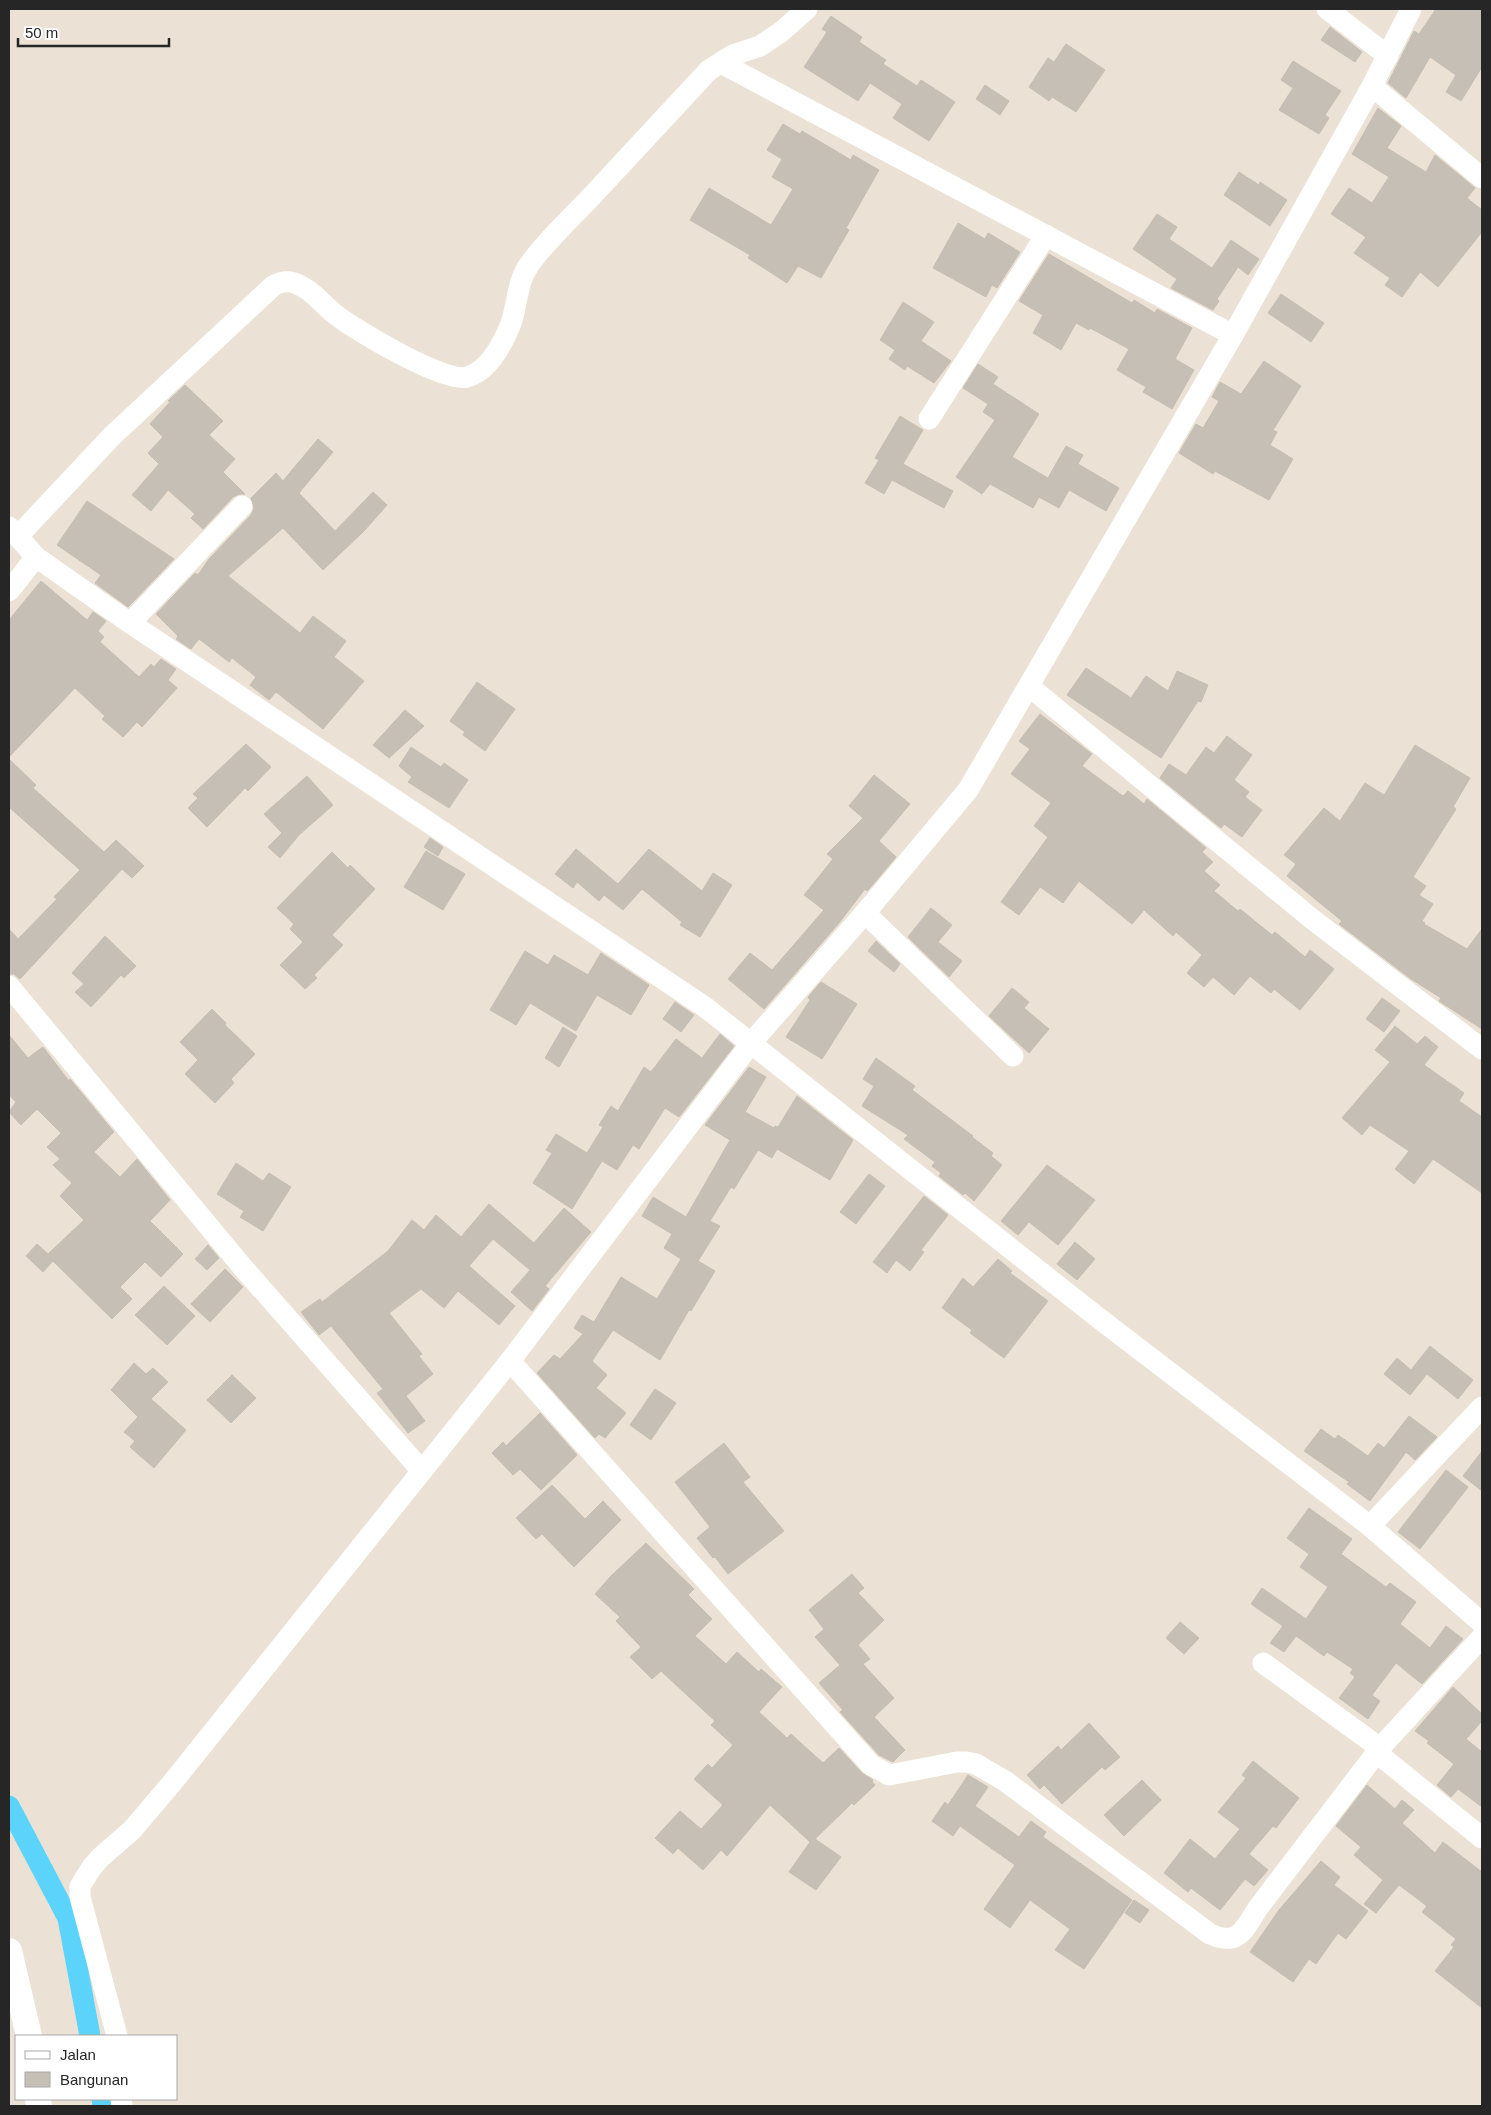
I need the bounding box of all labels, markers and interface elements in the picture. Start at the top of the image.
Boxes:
scale bar [18,15,169,47]
text: 50 m [25,24,58,41]
legend [15,2035,178,2100]
text: Jalan [60,2046,96,2063]
text: Bangunan [60,2071,128,2088]

